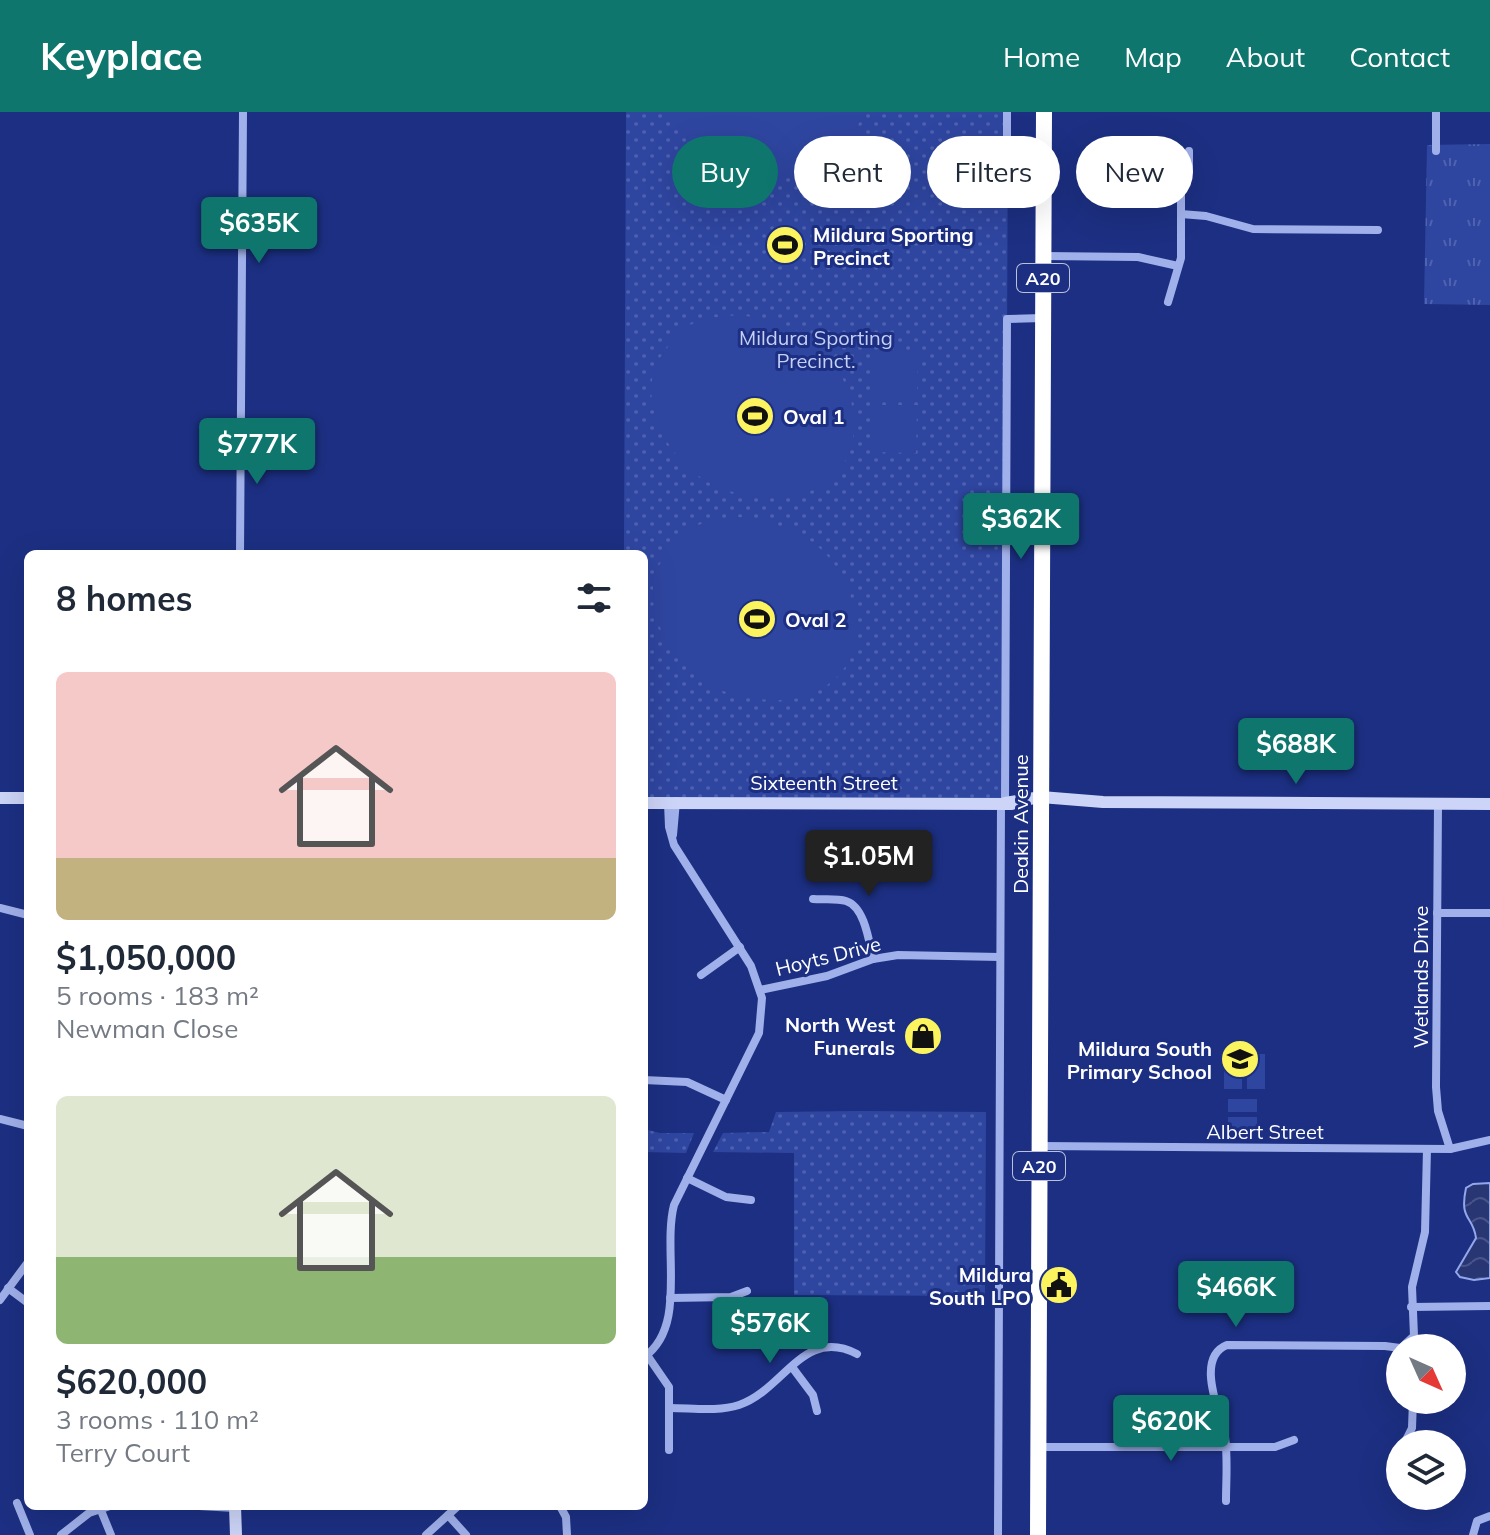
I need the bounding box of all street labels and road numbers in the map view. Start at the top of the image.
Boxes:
road number: A20 [1017,264,1069,292]
street label: Deakin Avenue [1008,754,1033,894]
street label: Sixteenth Street [750,770,898,795]
street label: Wetlands Drive [1408,906,1433,1048]
street label: Hoyts Drive [773,931,883,981]
street label: Albert Street [1206,1119,1324,1144]
road number: A20 [1013,1152,1065,1180]

